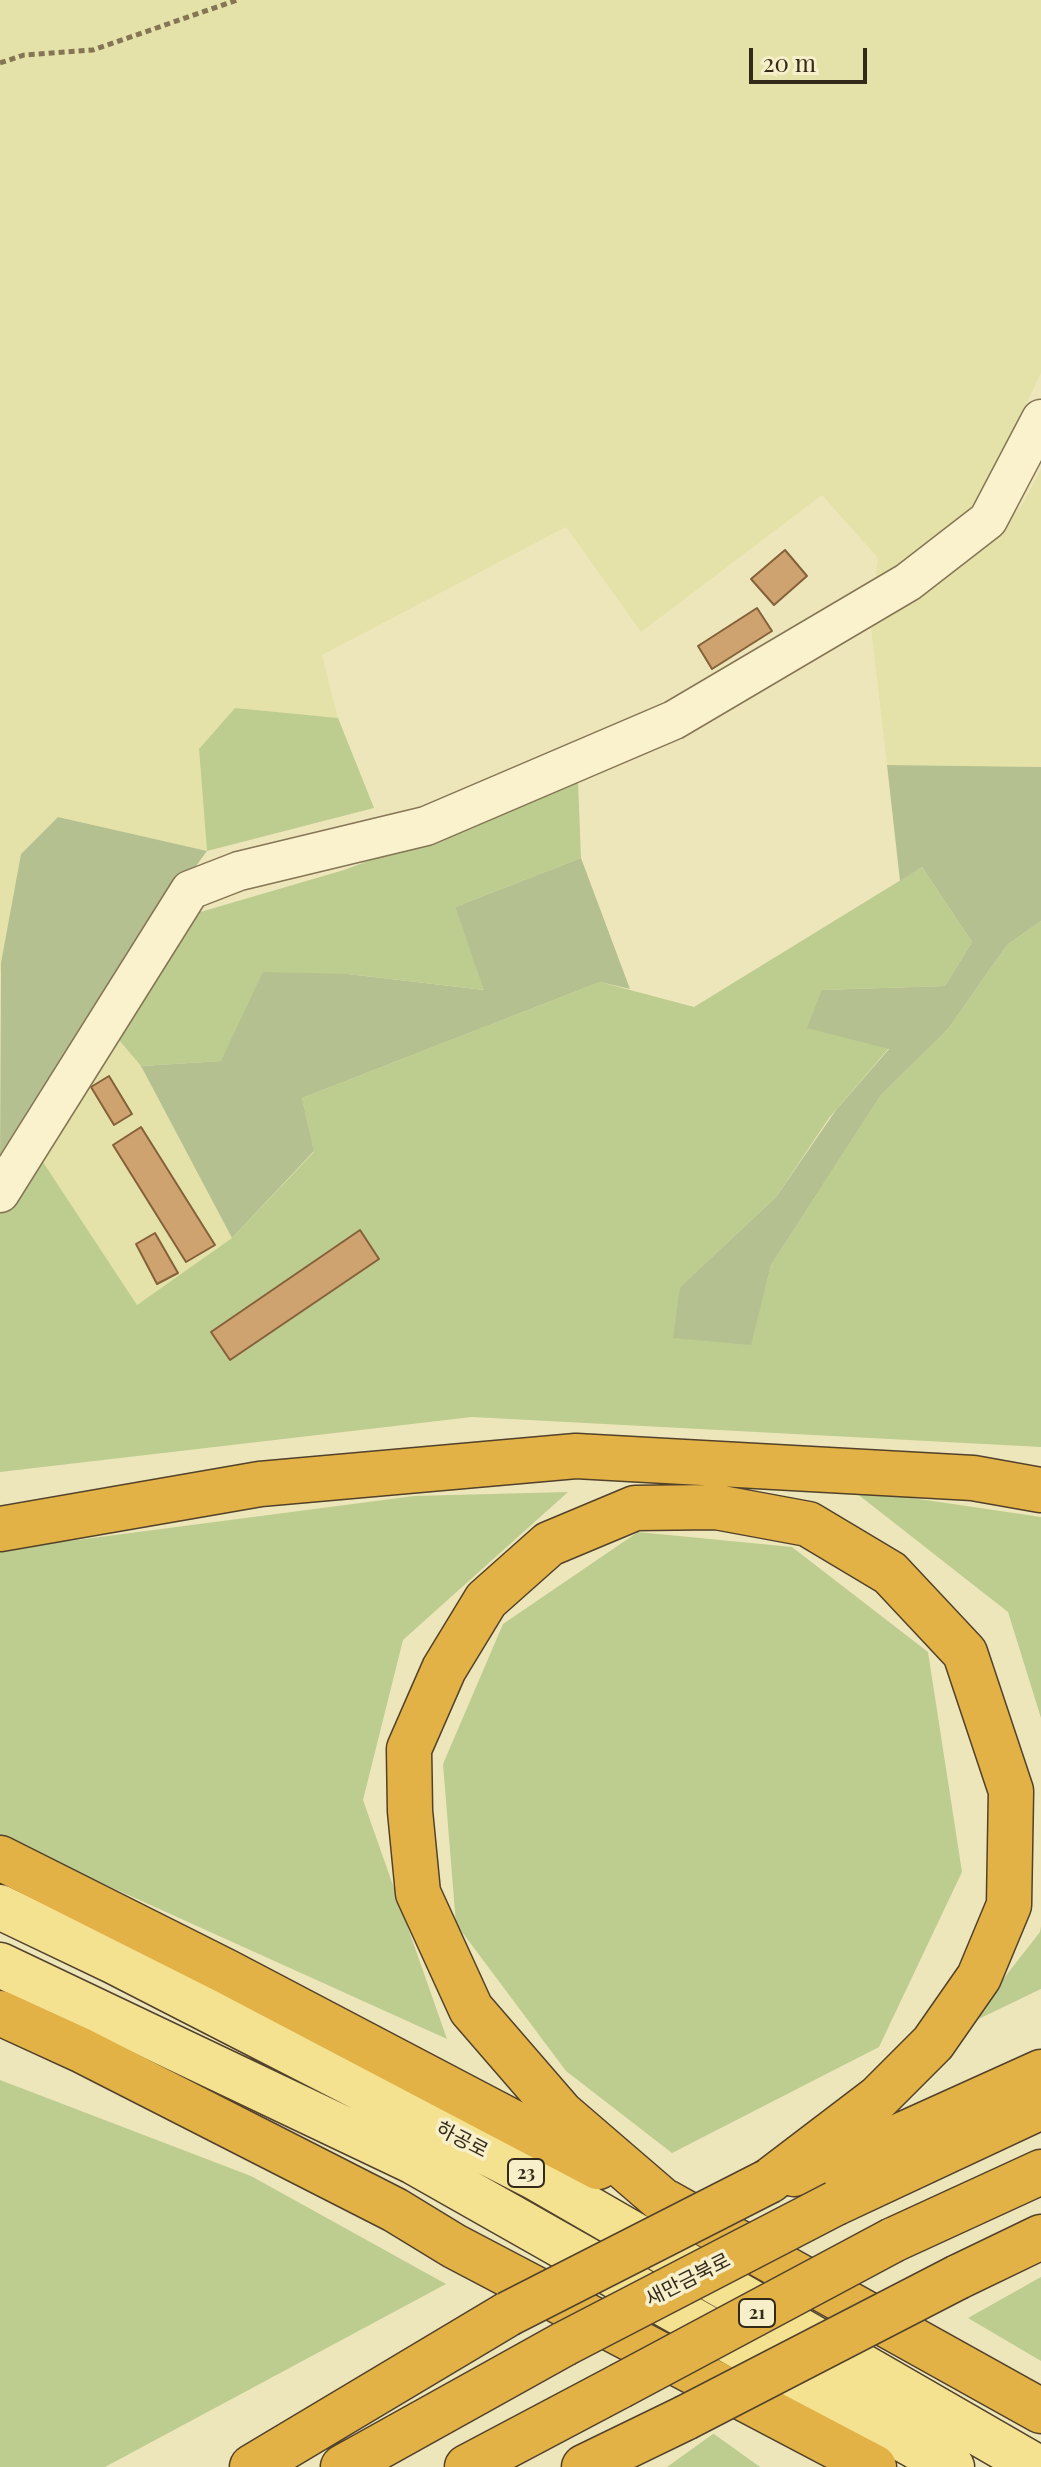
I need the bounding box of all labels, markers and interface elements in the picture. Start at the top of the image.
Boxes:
scale bar [753,32,871,82]
text: 20 m [763,46,816,78]
street label: 하공로 [432,2117,492,2163]
road number: 23 [508,2159,544,2187]
street label: 새만금북로 [642,2248,734,2312]
road number: 21 [739,2299,775,2327]

